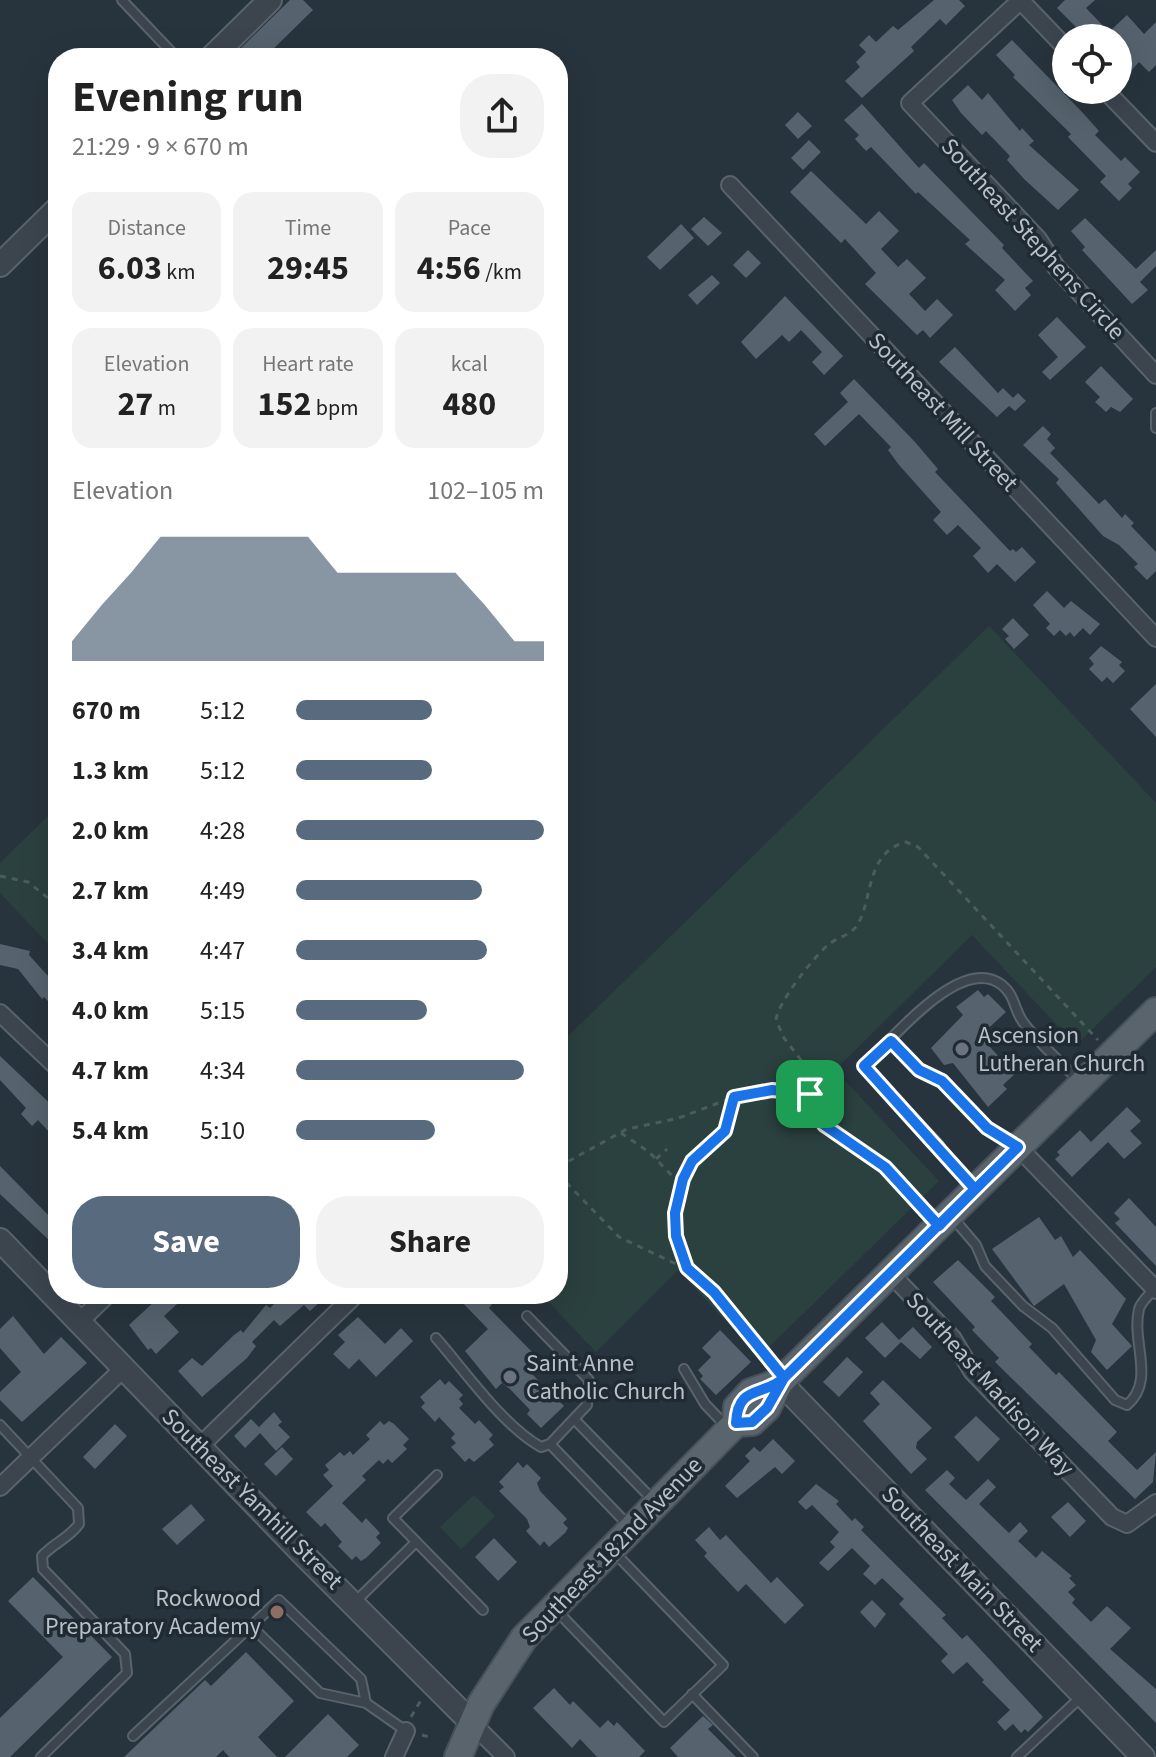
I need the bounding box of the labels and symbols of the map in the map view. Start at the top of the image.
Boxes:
street label: Southeast Stephens Circle [933,130,1133,348]
street label: Southeast Mill Street [860,324,1026,500]
place label: Ascension Lutheran Church [978,1018,1145,1081]
marker: Ascension Lutheran Church [953,1040,971,1058]
pin [776,1060,844,1128]
street label: Southeast Madison Way [897,1284,1083,1484]
place label: Saint Anne Catholic Church [526,1346,685,1409]
marker: Saint Anne Catholic Church [501,1368,519,1386]
street label: Southeast Yamhill Street [153,1400,351,1598]
street label: Southeast 182nd Avenue [514,1449,710,1651]
street label: Southeast Main Street [873,1478,1051,1660]
place label: Rockwood Preparatory Academy [45,1581,261,1644]
marker: Rockwood Preparatory Academy [268,1603,286,1621]

